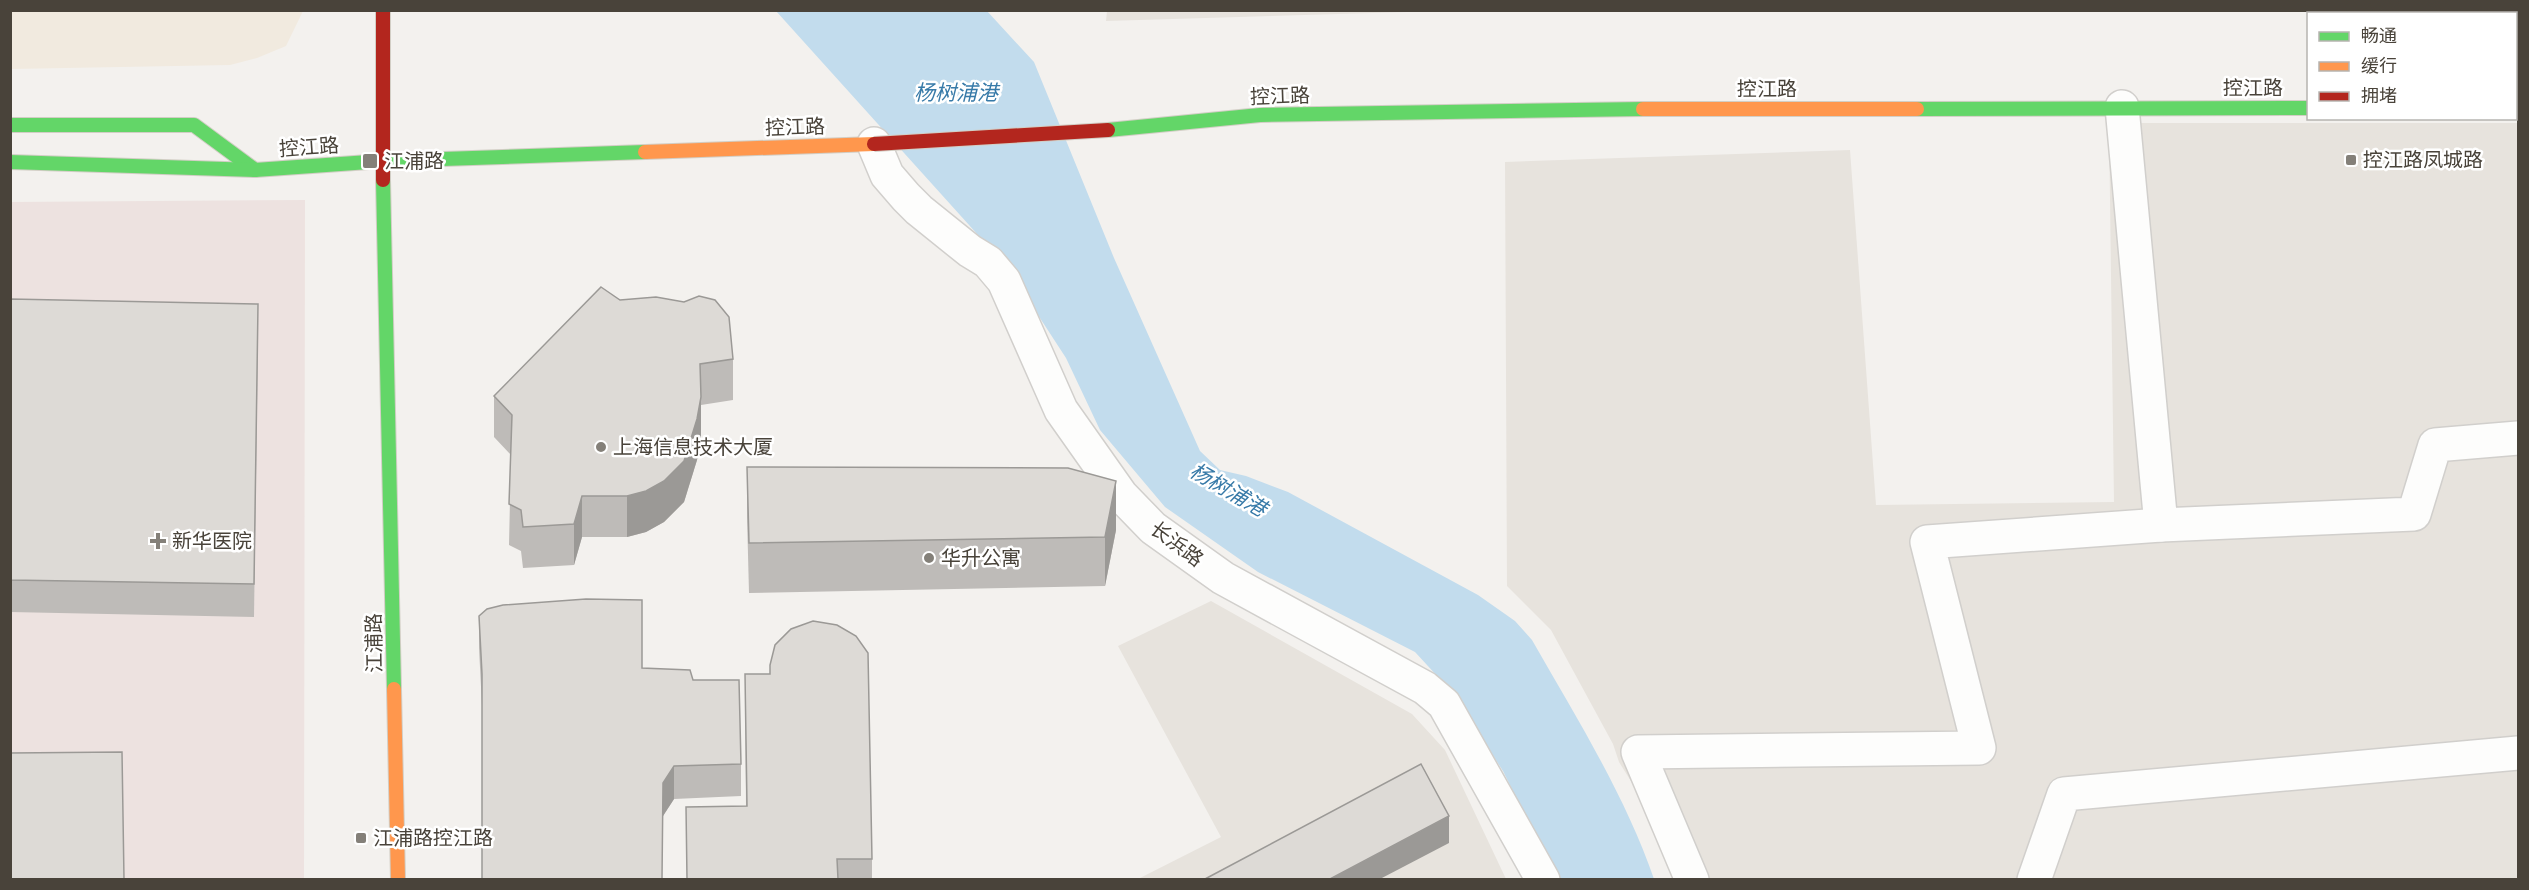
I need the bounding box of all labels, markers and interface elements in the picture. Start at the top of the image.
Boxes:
legend [2307,12,2517,120]
text: 畅通 [2361,25,2397,46]
text: 缓行 [2361,55,2397,76]
street label: 控江路 [2223,76,2283,100]
street label: 控江路 [1737,77,1797,101]
water label: 杨树浦港 [914,81,1001,105]
street label: 控江路 [1250,83,1310,109]
text: 拥堵 [2361,85,2397,106]
street label: 控江路 [765,114,825,140]
street label: 控江路 [278,133,340,161]
place label: 控江路凤城路 [2363,148,2483,172]
place label: 江浦路 [384,149,444,173]
marker: 江浦路 [361,152,379,170]
marker: 控江路凤城路 [2344,153,2358,167]
place label: 上海信息技术大厦 [613,435,773,459]
marker: 上海信息技术大厦 [594,440,608,454]
water label: 杨树浦港 [1186,459,1273,523]
street label: 长浜路 [1146,516,1208,572]
place label: 新华医院 [172,529,252,553]
marker: 新华医院 [149,532,167,550]
place label: 华升公寓 [941,546,1021,570]
marker: 华升公寓 [922,551,936,565]
street label: 江浦路 [361,613,387,673]
place label: 江浦路控江路 [373,826,493,850]
marker: 江浦路控江路 [354,831,368,845]

